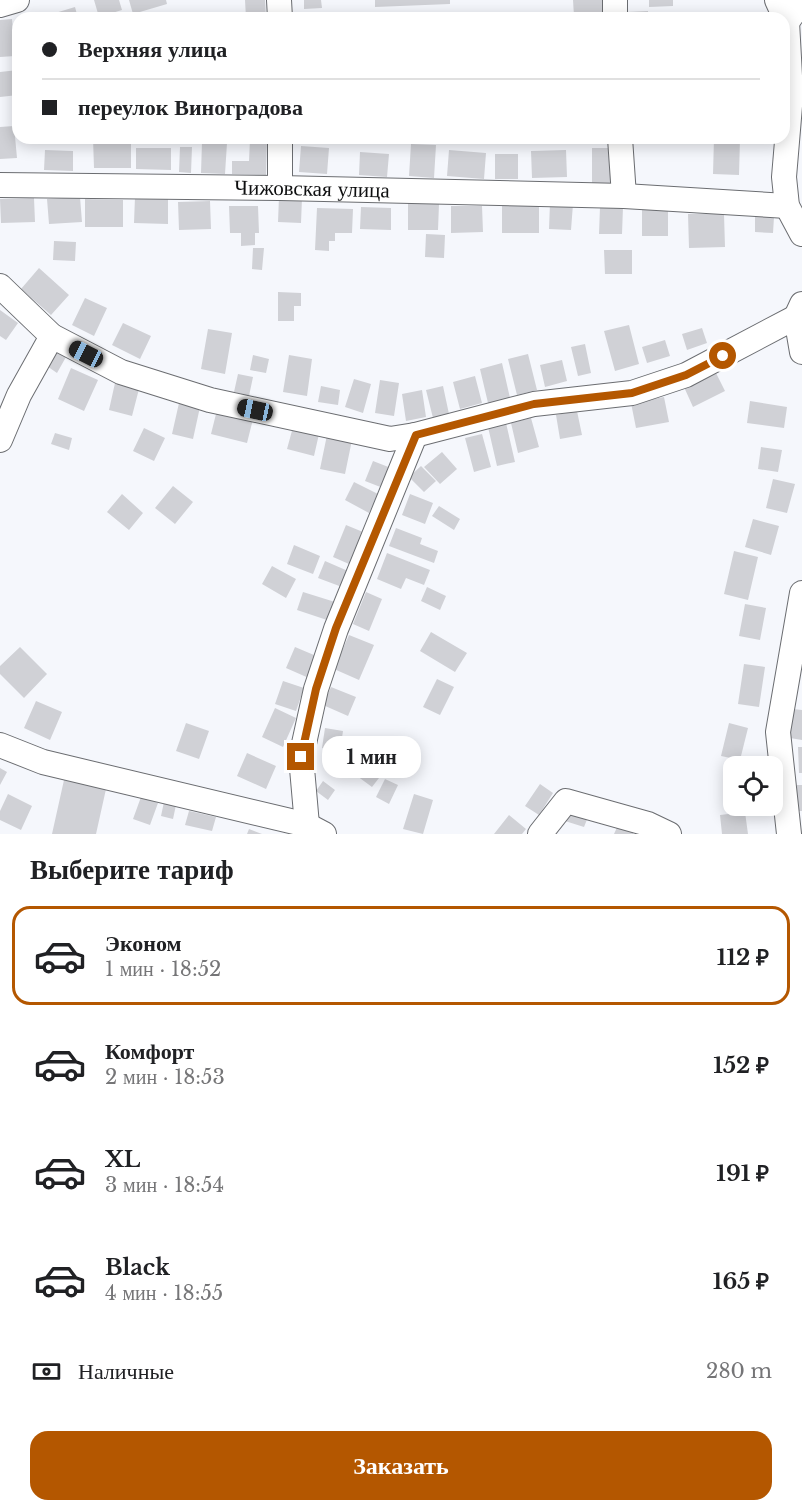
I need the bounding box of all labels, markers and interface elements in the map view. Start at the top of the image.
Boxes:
text: Верхняя улица [78,36,227,63]
text: переулок Виноградова [78,94,303,121]
street label: Чижовская улица [234,175,391,204]
car [66,338,106,370]
route start [709,342,736,369]
car [236,397,274,423]
callout: 1 мин [322,736,421,778]
route end [287,743,314,770]
text: 1 мин [346,745,397,769]
map controls [723,756,783,816]
button: locate [723,756,783,816]
text: Выберите тариф [30,853,234,886]
icon: car [33,929,87,983]
text: Эконом [105,930,182,957]
text: 112 ₽ [717,944,769,971]
text: 1 мин · 18:52 [105,957,221,981]
icon: car [33,1037,87,1091]
text: Комфорт [105,1038,194,1065]
text: 152 ₽ [713,1052,769,1079]
text: 2 мин · 18:53 [105,1065,225,1089]
icon: car [33,1145,87,1199]
text: XL [105,1146,140,1173]
text: 191 ₽ [716,1160,769,1187]
text: 3 мин · 18:54 [105,1173,224,1197]
icon: car [33,1253,87,1307]
text: Black [105,1254,170,1281]
text: 165 ₽ [713,1268,769,1295]
text: 4 мин · 18:55 [105,1281,223,1305]
icon: cash [30,1355,63,1388]
text: Наличные [78,1358,174,1385]
text: 280 m [706,1359,772,1383]
button: Заказать [30,1431,772,1500]

